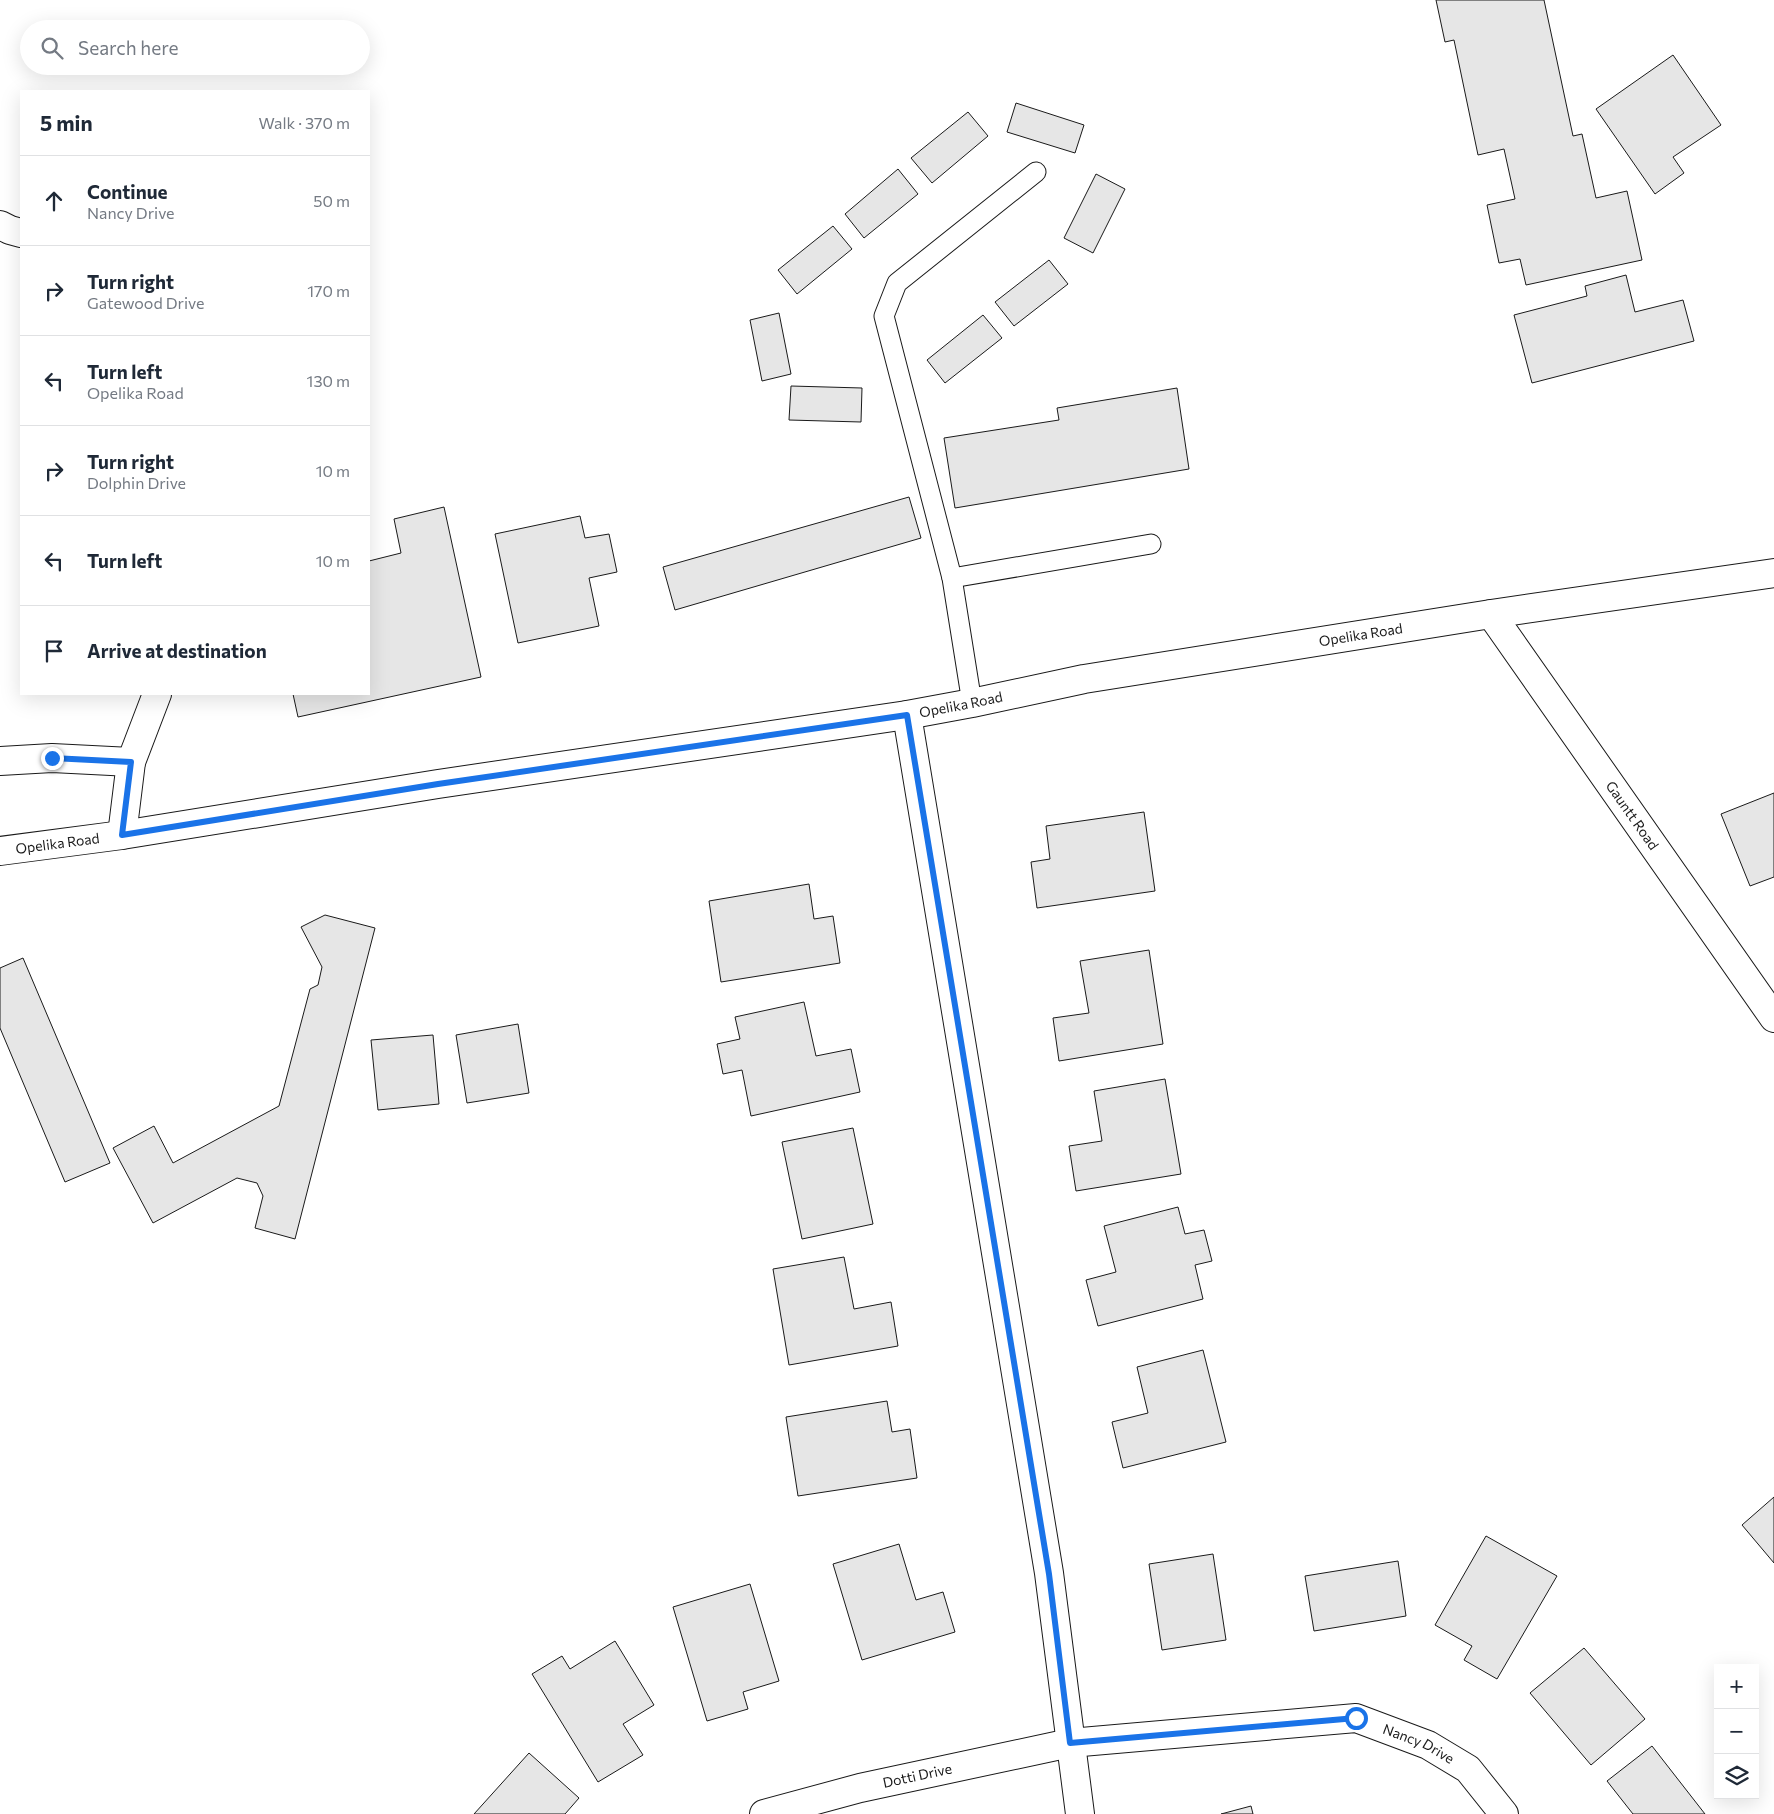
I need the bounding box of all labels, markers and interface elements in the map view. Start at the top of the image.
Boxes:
search box [20,20,370,75]
icon: search [38,34,66,62]
text: Search here [78,36,178,59]
text: 5 min [40,110,93,135]
text: Walk · 370 m [259,113,350,132]
text: Continue [87,180,167,203]
icon: ahead [40,187,68,215]
text: 50 m [313,191,350,210]
text: Nancy Drive [87,203,175,222]
text: Turn right [87,270,174,293]
icon: right [40,277,68,305]
text: 170 m [307,281,350,300]
text: Gatewood Drive [87,293,204,312]
text: Turn left [87,360,162,383]
icon: left [40,367,68,395]
text: 130 m [307,371,350,390]
text: Opelika Road [87,383,184,402]
text: Turn right [87,450,174,473]
icon: right [40,457,68,485]
text: 10 m [316,461,350,480]
text: Dolphin Drive [87,473,186,492]
icon: left [40,547,68,575]
text: Turn left [87,549,162,572]
text: 10 m [316,551,350,570]
street label: Opelika Road [1317,619,1404,649]
icon: arrive [40,637,68,665]
text: Arrive at destination [87,639,267,662]
street label: Opelika Road [918,688,1004,721]
route end [41,747,64,770]
street label: Gauntt Road [1603,777,1663,853]
street label: Opelika Road [14,829,101,857]
map controls [1714,1664,1759,1799]
button: + [1714,1664,1759,1709]
route start [1345,1707,1368,1730]
button: − [1714,1709,1759,1754]
street label: Nancy Drive [1381,1720,1458,1767]
button: layers [1714,1754,1759,1799]
street label: Dotti Drive [881,1760,953,1791]

